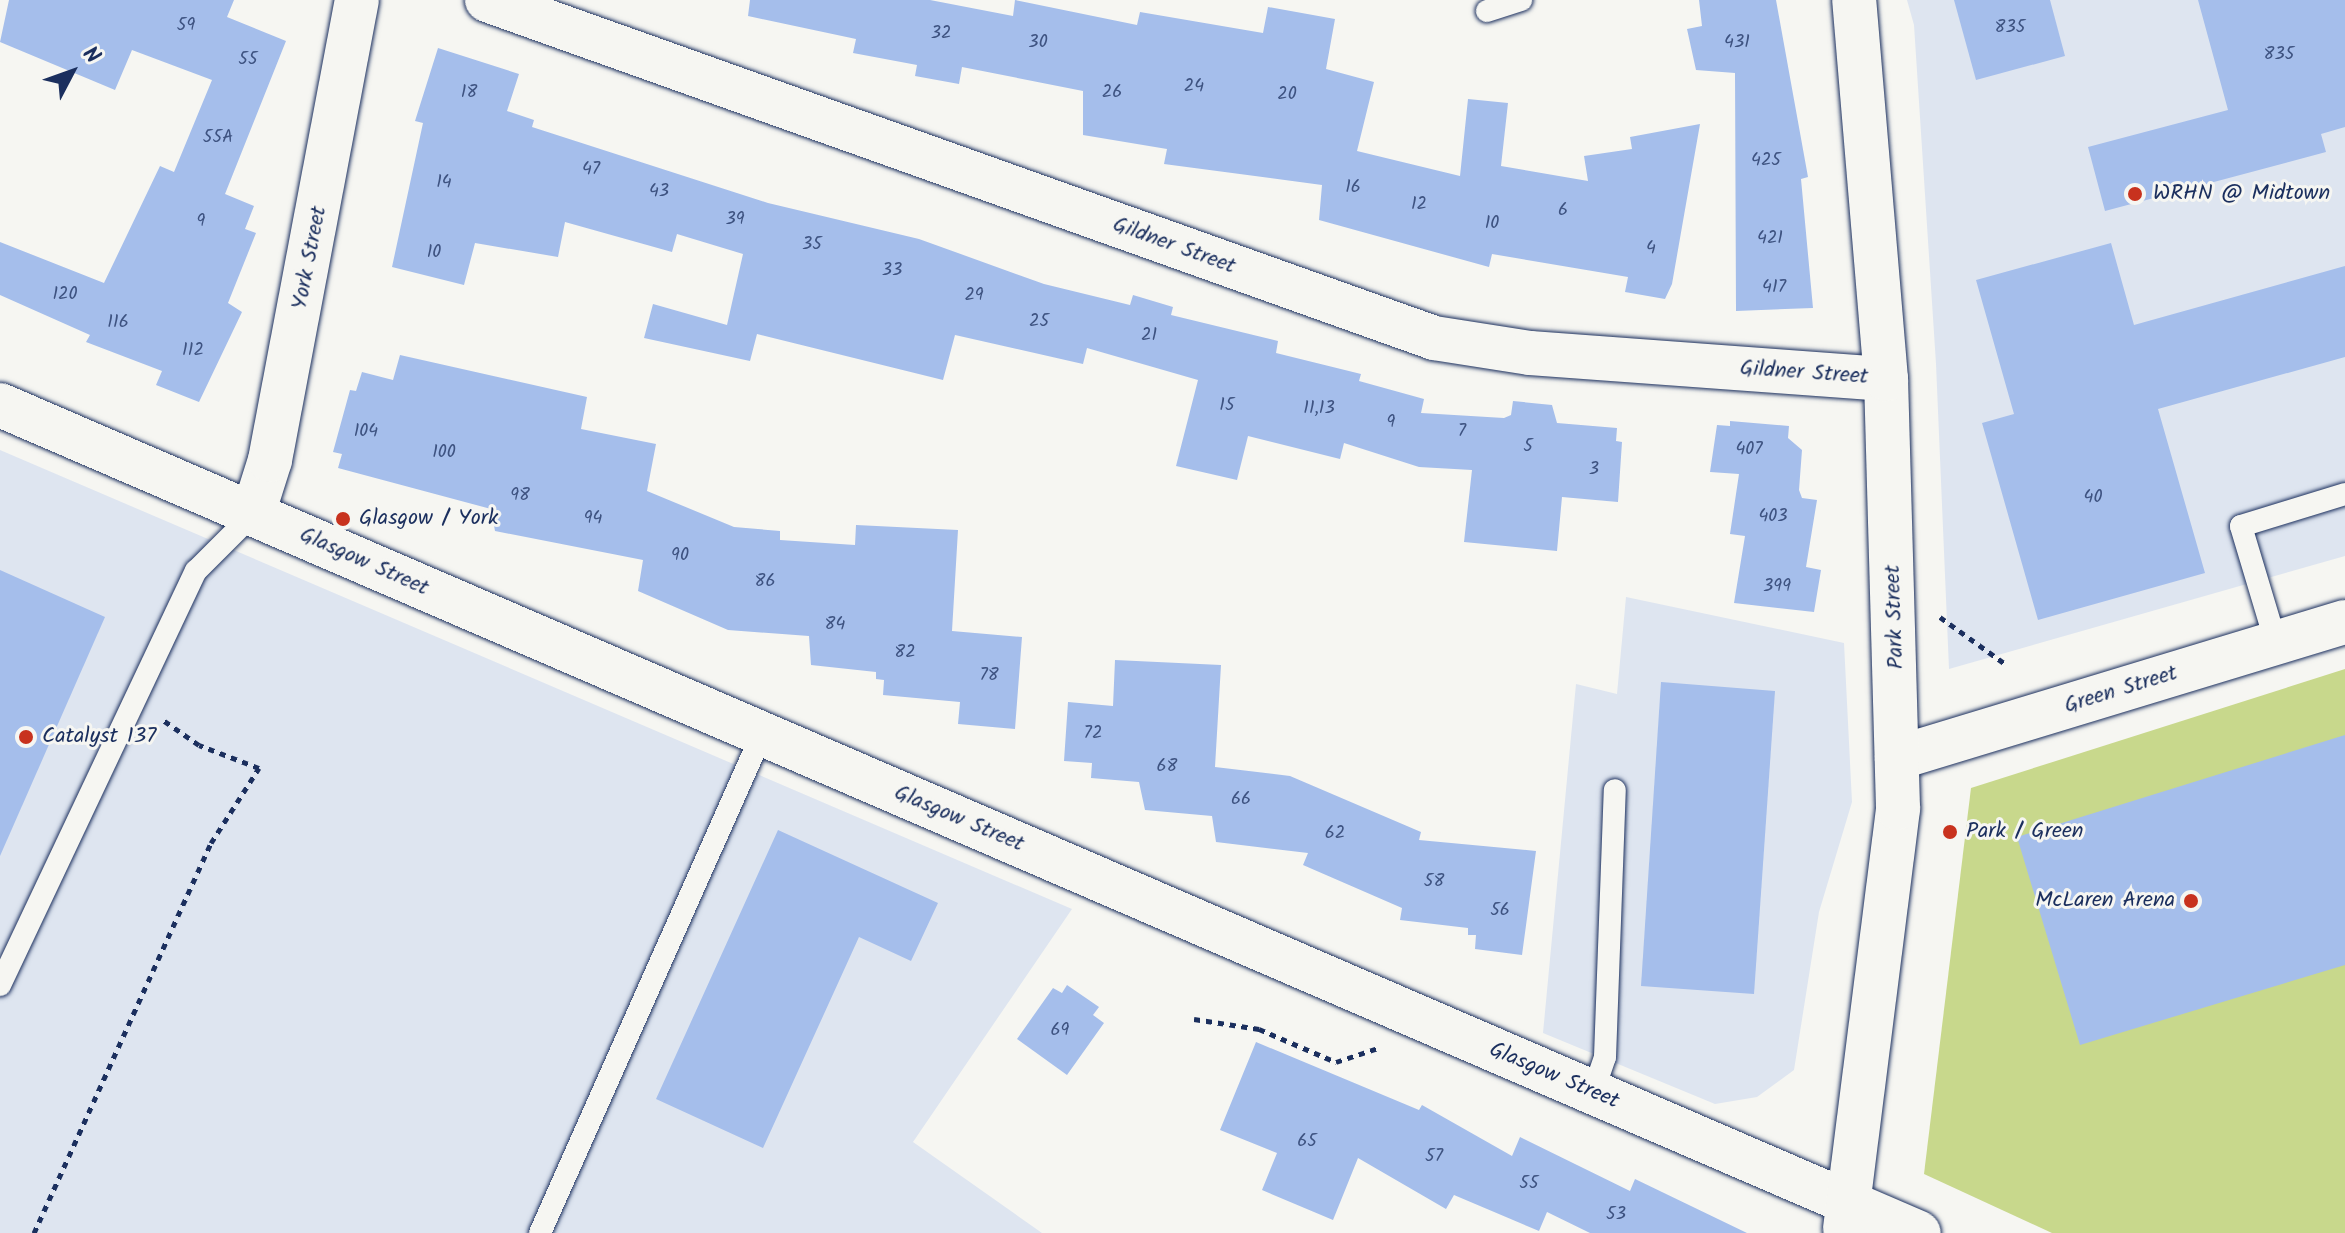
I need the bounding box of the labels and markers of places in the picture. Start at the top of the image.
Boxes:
place label: WRHN @ Midtown [2153,181,2330,207]
marker: WRHN @ Midtown [2124,183,2146,205]
place label: Glasgow / York [359,506,498,532]
marker: Glasgow / York [334,510,352,528]
place label: Catalyst 137 [42,724,156,750]
marker: Catalyst 137 [17,728,35,746]
place label: Park / Green [1966,819,2084,845]
marker: Park / Green [1941,823,1959,841]
place label: McLaren Arena [2035,888,2175,914]
marker: McLaren Arena [2182,892,2200,910]

